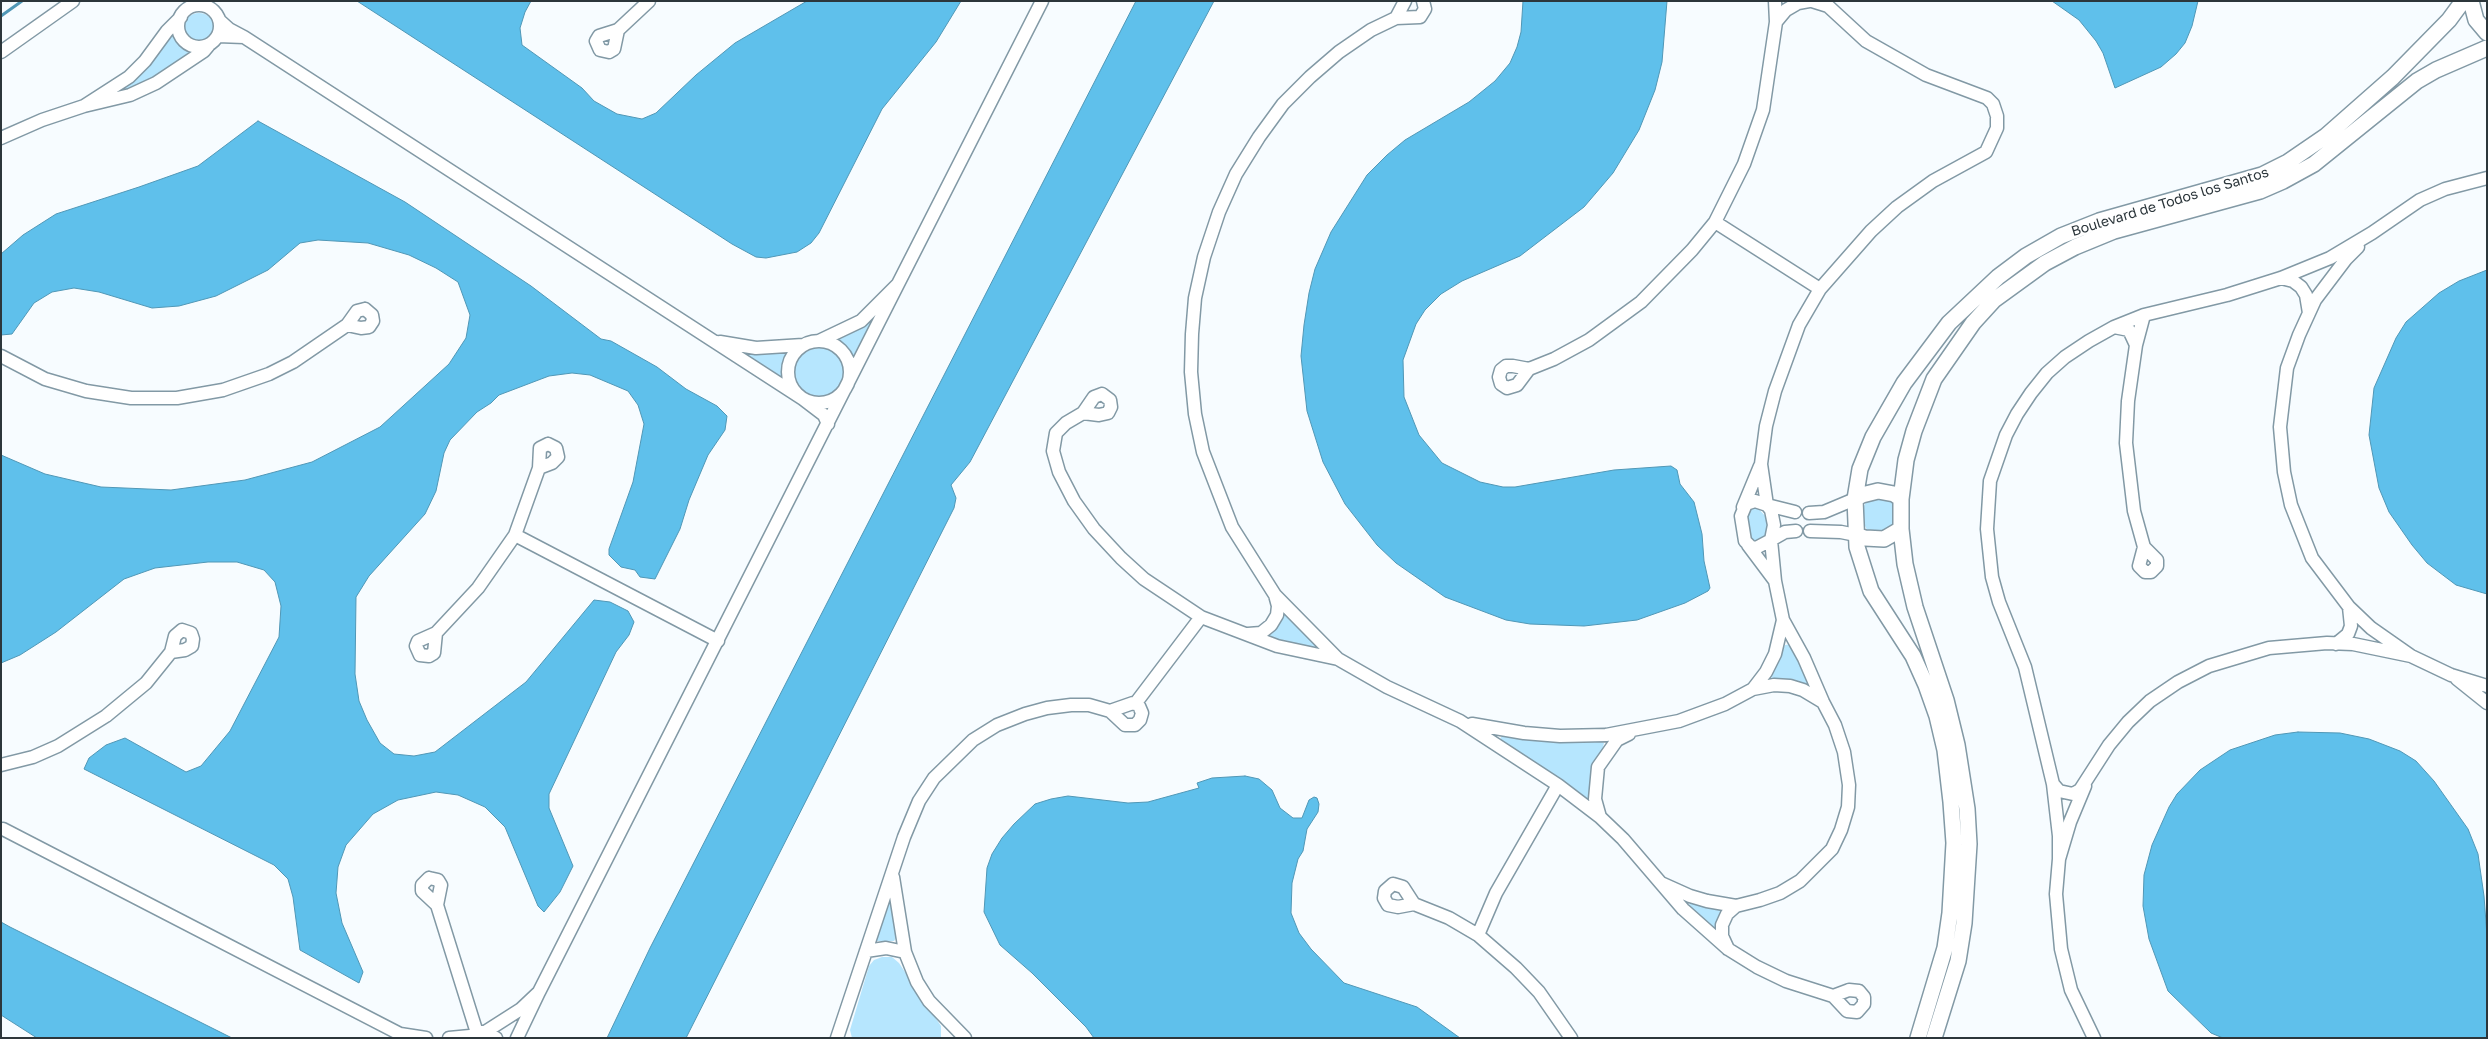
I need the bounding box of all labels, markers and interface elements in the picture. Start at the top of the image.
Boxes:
street label: Boulevard de Todos los Santos [2069,164,2271,240]

